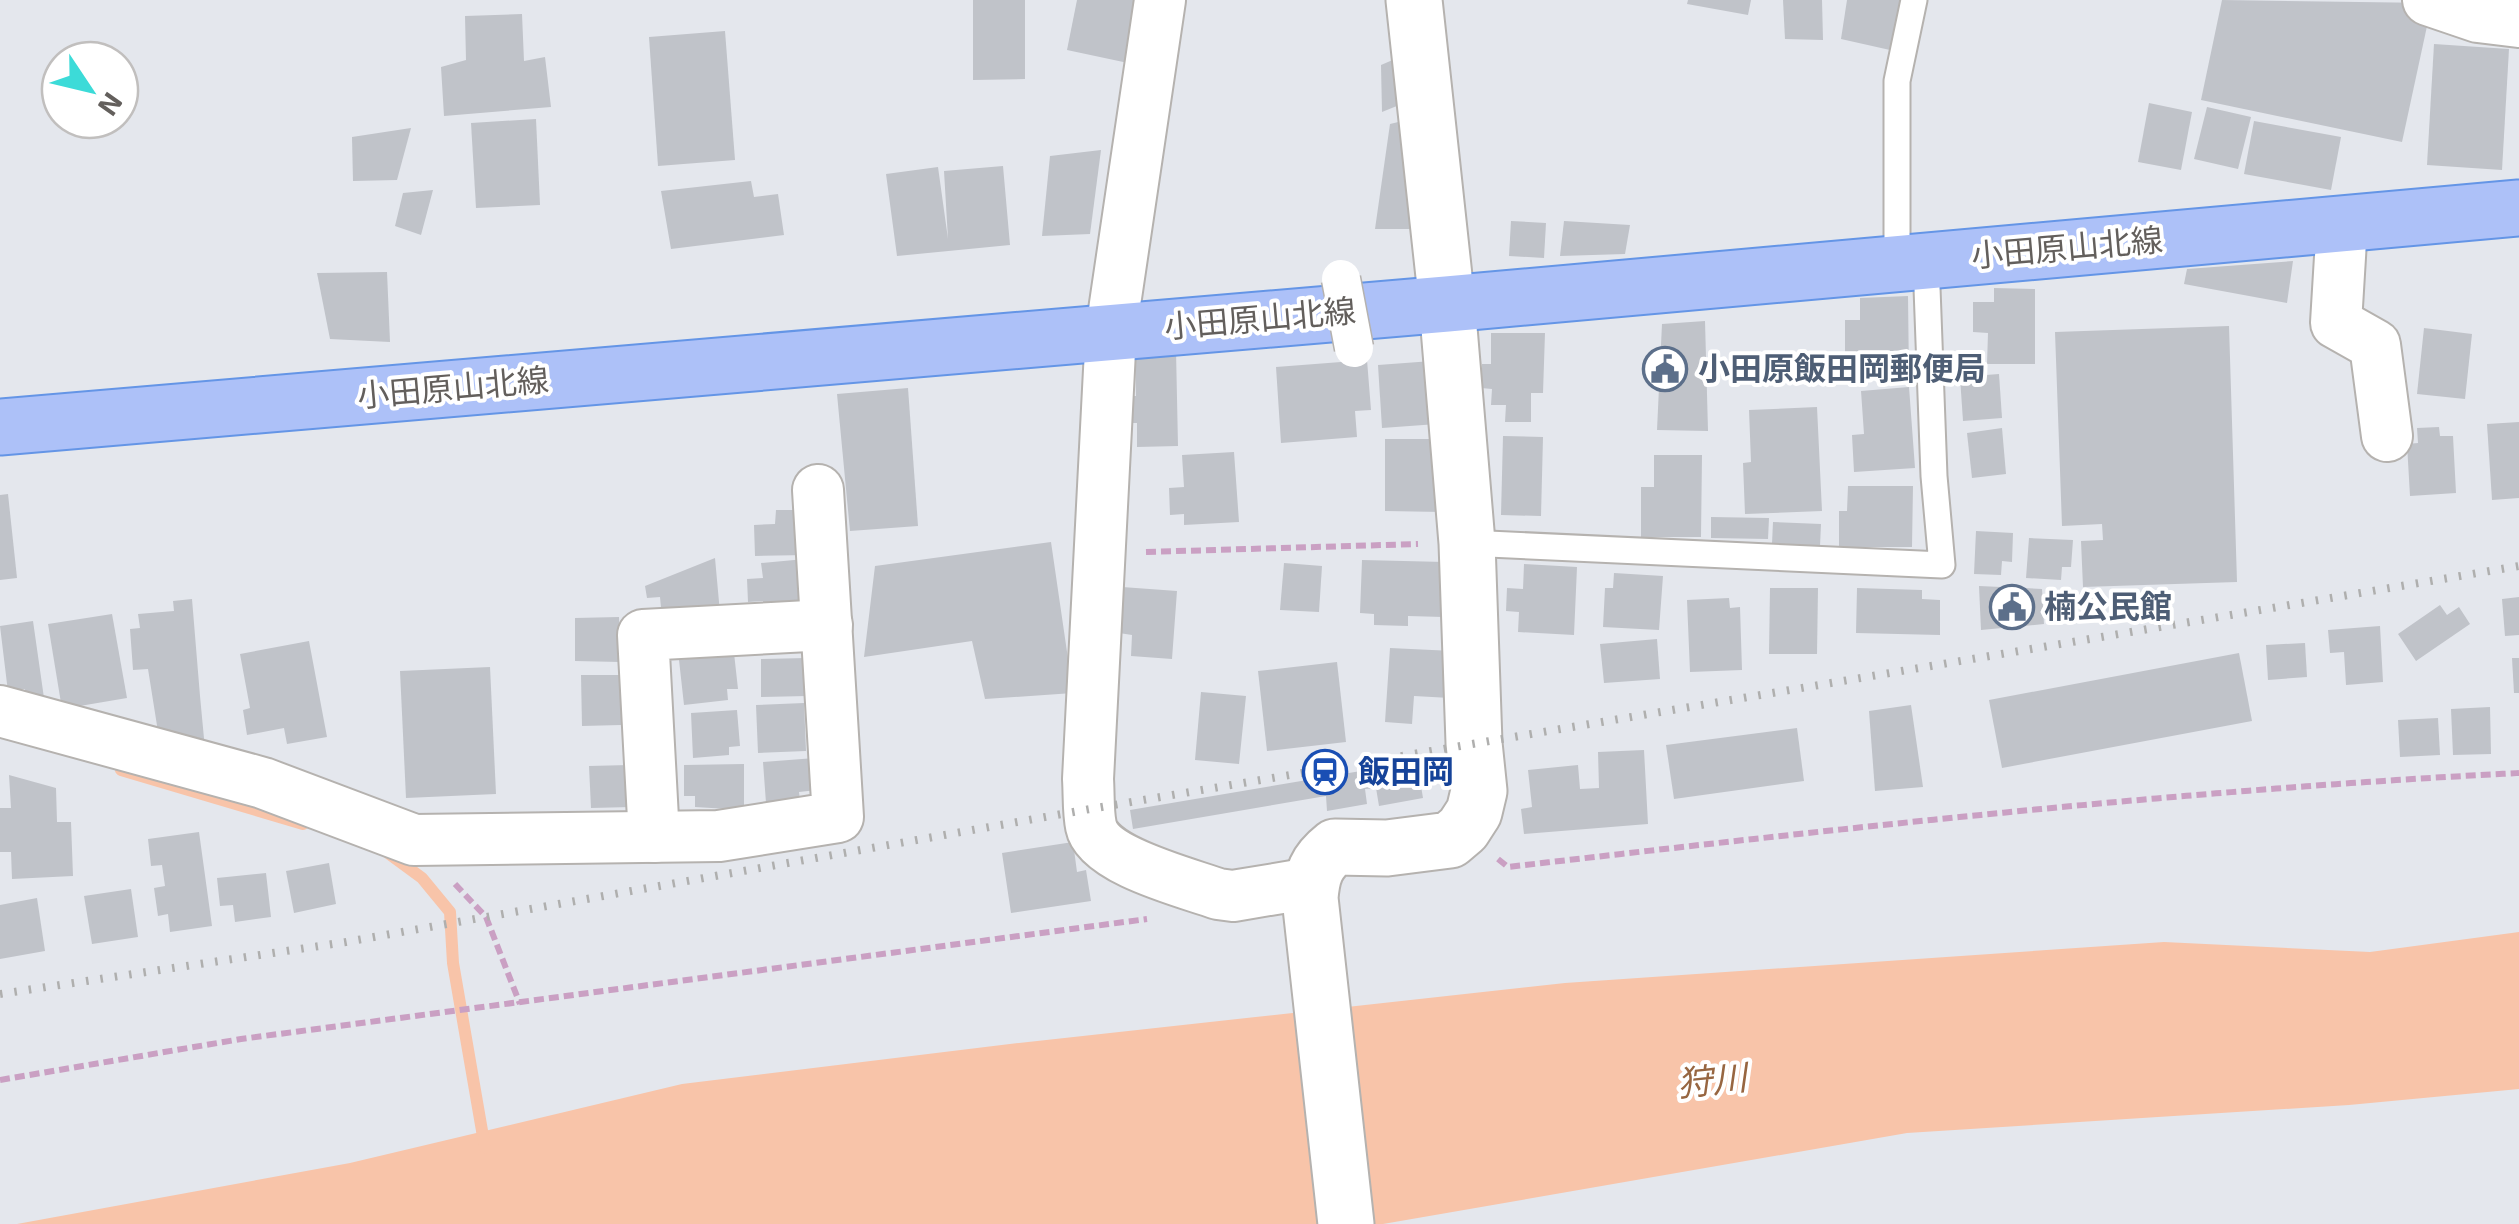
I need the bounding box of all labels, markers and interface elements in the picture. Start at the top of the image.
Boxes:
north arrow [40,40,140,140]
text: N [92,87,131,123]
street label: 小田原山北線 [1970,219,2164,273]
street label: 小田原山北線 [1163,290,1357,344]
public building icon: 小田原飯田岡郵便局 [1642,346,1688,392]
place label: 小田原飯田岡郵便局 [1698,348,1986,386]
street label: 小田原山北線 [356,359,550,413]
public building icon: 楠公民館 [1989,584,2035,630]
place label: 楠公民館 [2044,586,2172,624]
station icon: 飯田岡 [1302,749,1348,795]
place label: 飯田岡 [1358,751,1454,789]
water label: 狩川 [1675,1054,1753,1104]

